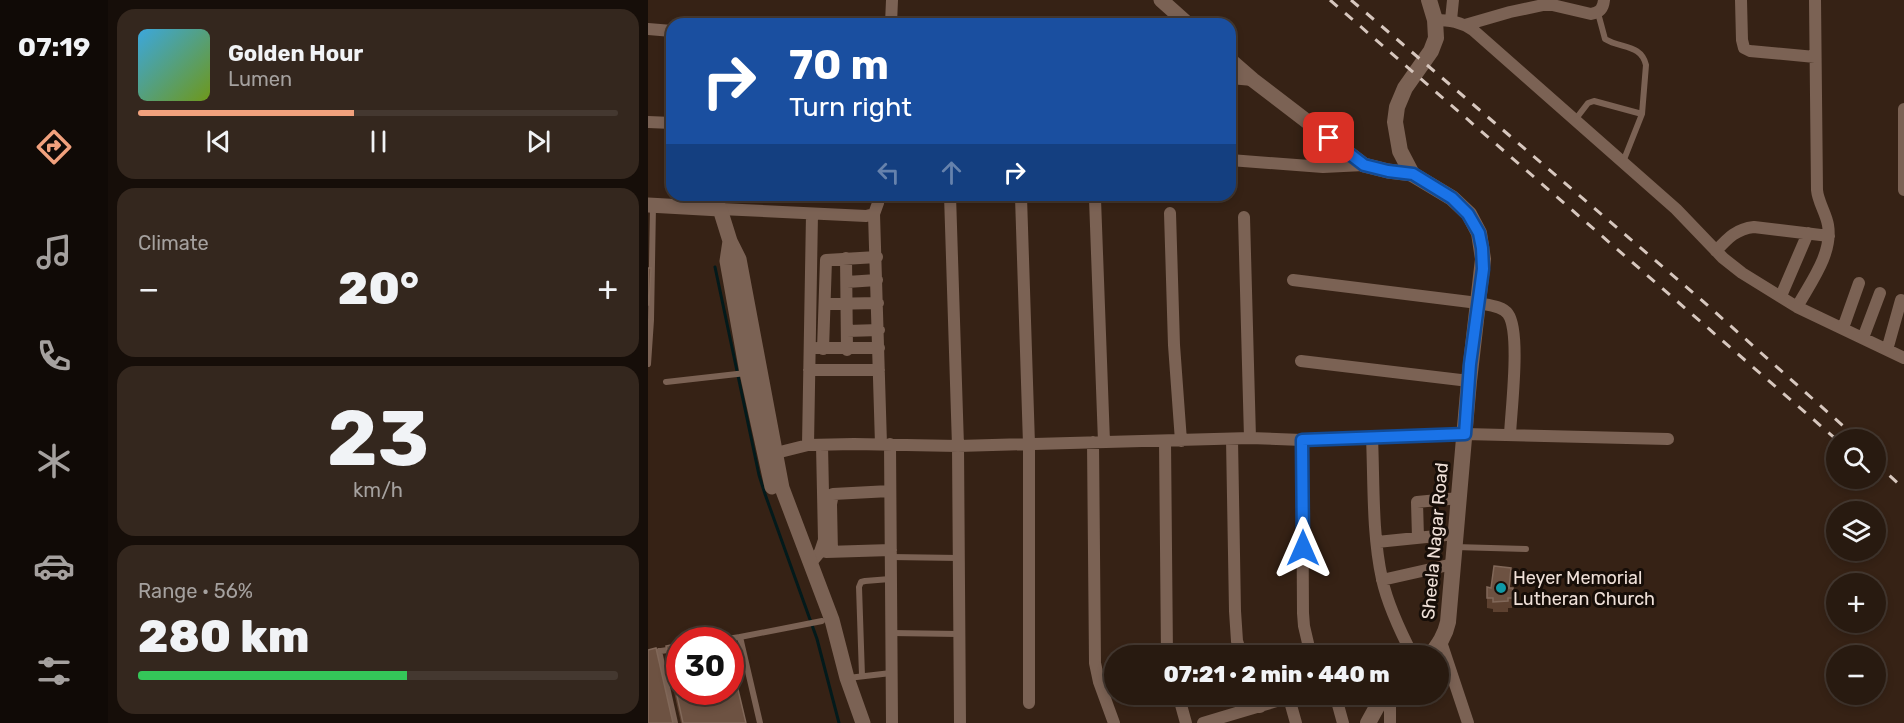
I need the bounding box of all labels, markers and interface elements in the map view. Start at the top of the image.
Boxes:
text: 07:19 [18,31,90,63]
text: Golden Hour [228,40,363,67]
text: 70 m [789,40,889,90]
icon: right [690,42,768,120]
text: Lumen [228,67,292,91]
text: Turn right [789,91,912,123]
pin [1303,112,1354,163]
icon: arrive [1312,121,1345,154]
icon: previous [202,125,235,158]
icon: pause [362,125,395,158]
icon: next [522,125,555,158]
icon: directions [33,126,75,168]
icon: left [872,156,905,189]
icon: ahead [935,156,968,189]
icon: right [998,156,1031,189]
icon: music [33,231,75,273]
text: Climate [138,231,209,255]
text: 20° [338,262,419,315]
text: − [138,269,159,308]
text: + [597,269,618,308]
icon: phone [33,335,75,377]
text: 23 [327,392,429,485]
map controls [1826,429,1886,705]
button: search [1826,429,1886,489]
icon: climate [33,440,75,482]
street label: Sheela Nagar Road [1417,462,1453,620]
text: km/h [353,478,403,502]
button: layers [1826,501,1886,561]
position arrow [1271,516,1335,580]
icon: car [33,545,75,587]
place label: Heyer Memorial Lutheran Church [1513,567,1655,610]
button: + [1826,573,1886,633]
text: Range · 56% [138,579,253,603]
marker: Heyer Memorial Lutheran Church [1494,581,1508,595]
text: 280 km [138,610,310,663]
speed limit sign: 30 [666,627,744,705]
button: − [1826,645,1886,705]
icon: filters [33,650,75,692]
text: 07:21 · 2 min · 440 m [1163,661,1390,688]

